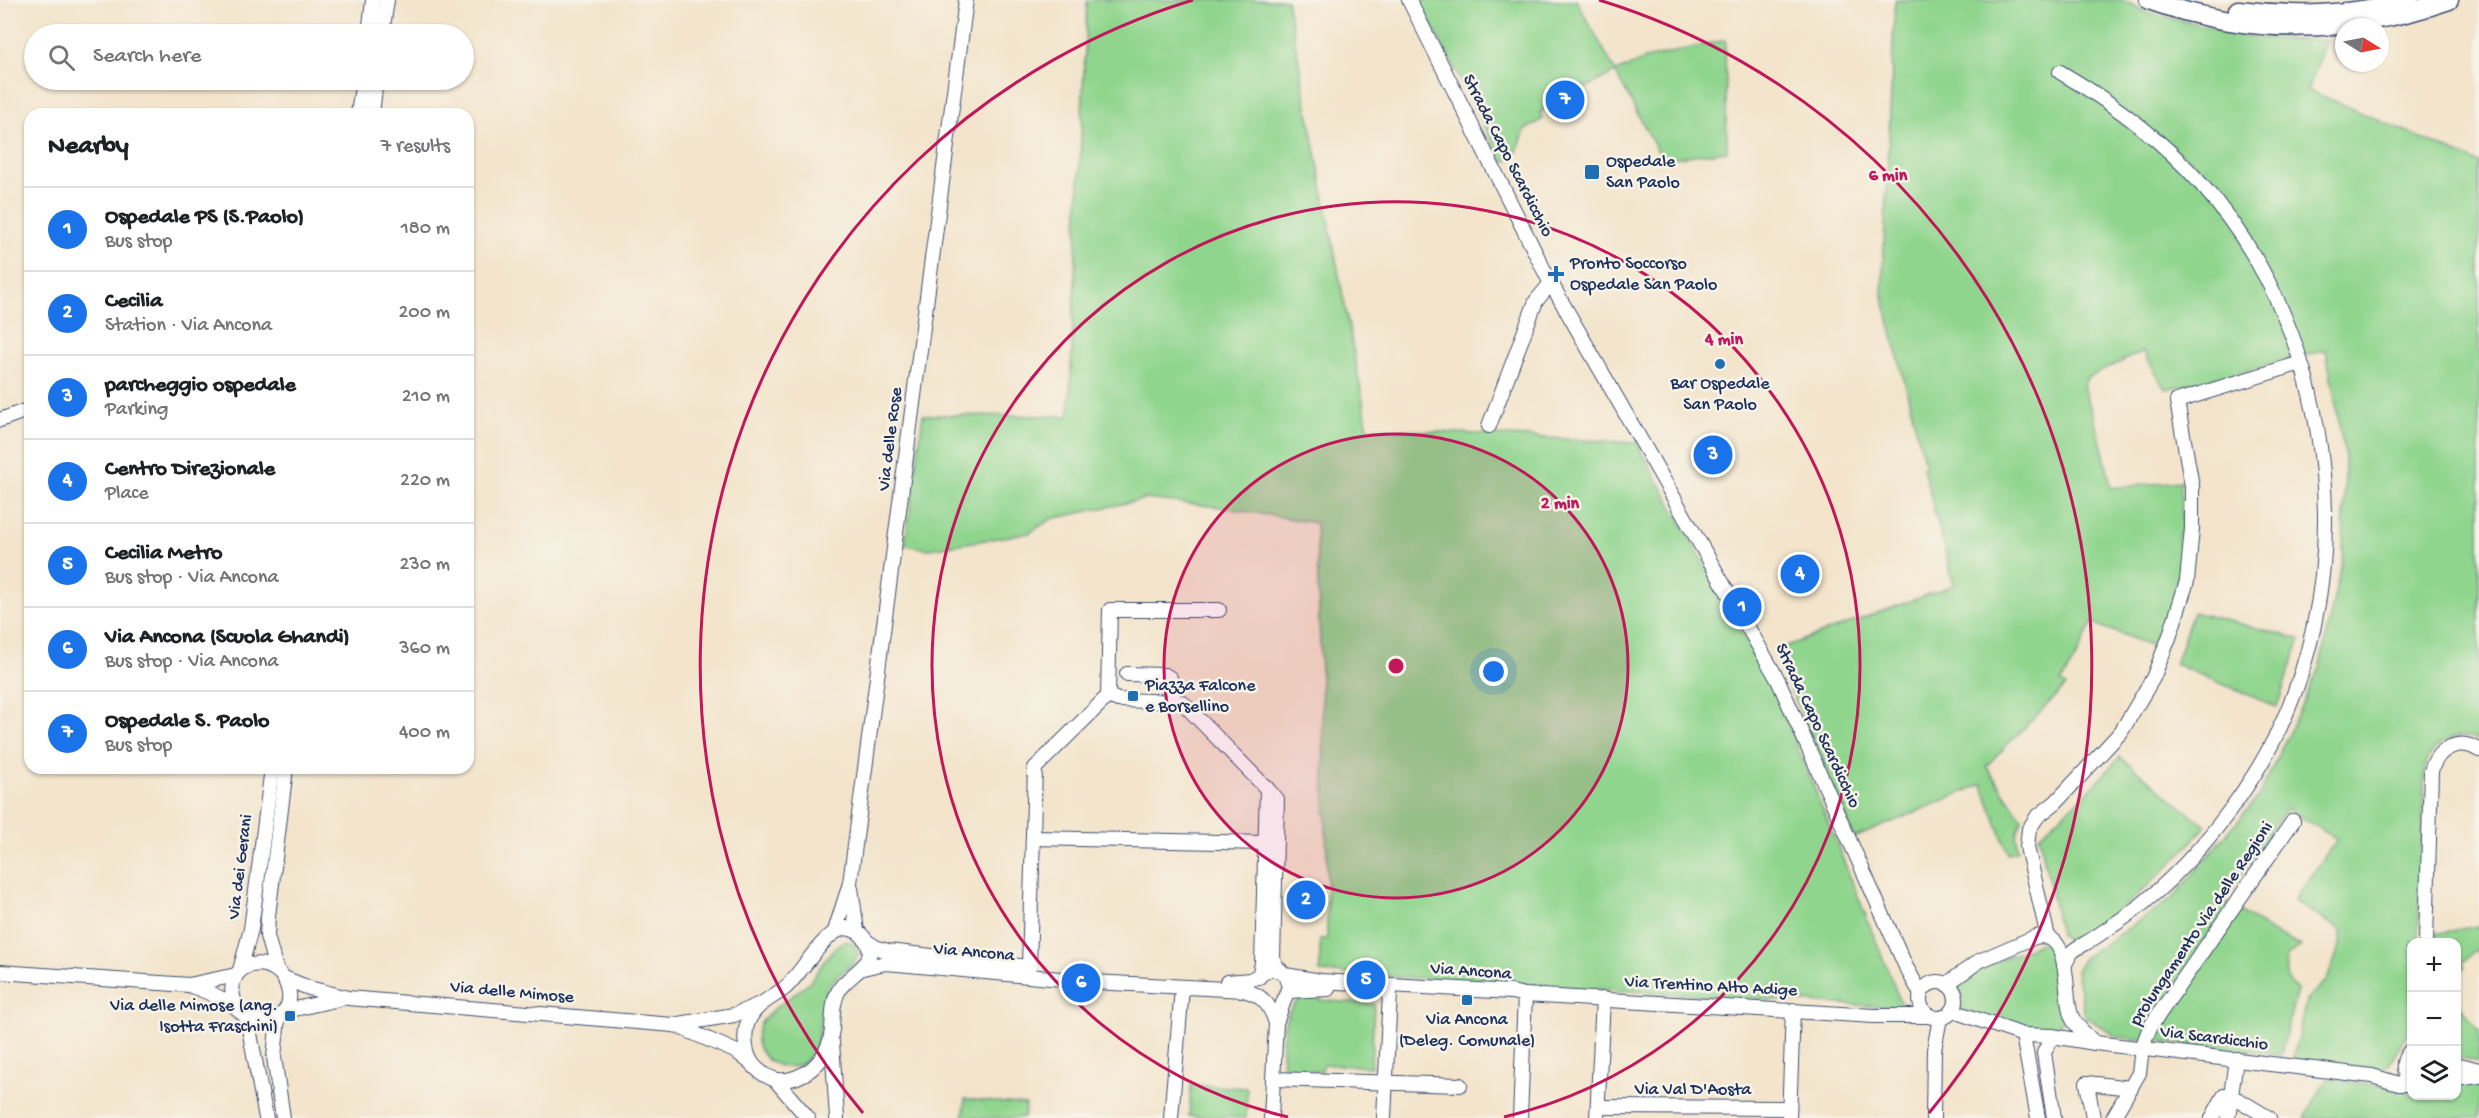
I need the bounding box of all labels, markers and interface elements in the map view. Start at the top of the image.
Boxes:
north arrow [2335,18,2389,72]
search box [24,24,474,90]
icon: search [45,41,78,74]
text: Search here [93,44,201,70]
street label: Strada Capo Scardicchio [1457,71,1557,241]
pin: 7 [1546,78,1584,122]
text: Nearby [48,132,129,163]
text: 7 results [381,136,450,159]
place label: Ospedale San Paolo [1606,152,1680,194]
marker: Ospedale San Paolo [1583,163,1601,181]
text: 6 min [1869,166,1908,187]
text: Ospedale PS (S.Paolo) [105,205,304,231]
text: 1 [63,218,72,241]
text: 180 m [401,218,450,241]
text: Bus stop [105,231,172,254]
place label: Pronto Soccorso Ospedale San Paolo [1569,254,1717,296]
marker: Pronto Soccorso Ospedale San Paolo [1547,265,1565,283]
text: Cecilia [105,289,162,315]
text: 2 [63,302,72,325]
text: 200 m [399,302,450,325]
text: Station · Via Ancona [105,315,272,338]
text: 4 min [1704,330,1743,351]
marker: Bar Ospedale San Paolo [1713,357,1727,371]
text: parcheggio ospedale [105,373,296,399]
place label: Bar Ospedale San Paolo [1669,374,1770,416]
street label: Via delle Rose [874,385,908,493]
text: 3 [62,386,73,409]
text: 210 m [402,386,450,409]
text: Parking [105,399,168,422]
pin: 3 [1694,432,1732,478]
text: Centro Direzionale [105,457,275,483]
text: 4 [63,470,72,493]
text: 220 m [400,470,450,493]
text: Place [105,483,149,506]
text: 2 min [1541,494,1580,515]
text: Cecilia Metro [105,541,222,567]
pin: 4 [1780,552,1820,596]
text: 5 [62,554,73,577]
text: 230 m [400,554,450,577]
text: Bus stop · Via Ancona [105,567,279,590]
pin: 1 [1722,584,1762,630]
text: Via Ancona (Scuola Ghandi) [105,625,350,651]
text: 6 [62,638,73,661]
text: 360 m [399,638,450,661]
street label: Strada Capo Scardicchio [1770,640,1864,812]
text: Bus stop · Via Ancona [105,651,279,674]
centre of rings [1386,656,1406,676]
your location [1479,657,1508,686]
place label: Piazza Falcone e Borsellino [1144,676,1256,718]
marker: Piazza Falcone e Borsellino [1126,689,1140,703]
text: Ospedale S. Paolo [105,709,269,735]
text: 7 [62,722,73,745]
text: 400 m [399,722,450,745]
text: Bus stop [105,735,172,758]
street label: Via dei Gerani [224,813,258,922]
street label: prolungamento Via delle Regioni [2125,818,2278,1031]
pin: 2 [1286,878,1326,922]
map controls [2407,938,2461,1100]
button: + [2407,938,2461,992]
street label: Via Ancona [932,939,1016,967]
pin: 5 [1346,958,1386,1002]
street label: Via Ancona [1429,959,1513,985]
pin: 6 [1062,960,1100,1006]
street label: Via Trentino Alto Adige [1623,972,1799,1002]
street label: Via delle Mimose [448,977,575,1009]
button: − [2407,992,2461,1046]
marker: Via Ancona (Deleg. Comunale) [1460,993,1474,1007]
place label: Via delle Mimose (ang. Isotta Fraschini) [109,996,278,1038]
marker: Via delle Mimose (ang. Isotta Fraschini) [283,1009,297,1023]
place label: Via Ancona (Deleg. Comunale) [1399,1010,1535,1052]
street label: Via Scardicchio [2158,1022,2269,1056]
button: layers [2407,1046,2461,1100]
street label: Via Val D'Aosta [1634,1080,1752,1101]

